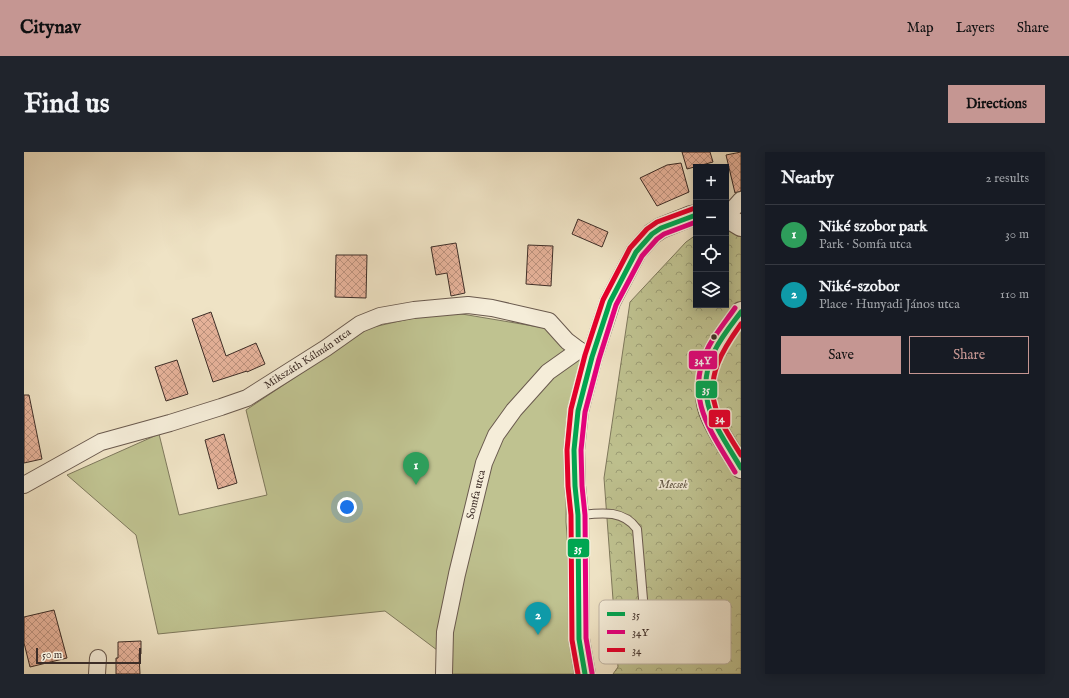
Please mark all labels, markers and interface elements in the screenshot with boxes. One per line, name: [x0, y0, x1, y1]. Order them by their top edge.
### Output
text: Citynav: [20, 16, 81, 40]
text: Map: [907, 19, 934, 37]
text: Layers: [956, 19, 995, 37]
text: Share: [1017, 19, 1049, 37]
button: Directions: [948, 85, 1045, 123]
text: Find us: [24, 87, 110, 122]
map controls: [693, 164, 729, 308]
button: +: [693, 164, 729, 200]
text: Nearby: [781, 168, 834, 189]
text: 2 results: [985, 170, 1029, 187]
button: −: [693, 200, 729, 236]
text: Niké szobor park: [819, 217, 927, 236]
text: 1: [792, 226, 796, 243]
text: 30 m: [1005, 226, 1029, 243]
button: locate: [693, 236, 729, 272]
text: Park · Somfa utca: [819, 236, 912, 253]
button: layers: [693, 272, 729, 308]
text: Niké-szobor: [819, 277, 900, 296]
text: 2: [791, 286, 797, 303]
text: 110 m: [1000, 286, 1029, 303]
text: Place · Hunyadi János utca: [819, 296, 960, 313]
street label: Mikszáth Kálmán utca: [262, 325, 354, 392]
unlabelled marker: [709, 332, 719, 342]
button: Save: [781, 336, 901, 374]
button: Share: [909, 336, 1029, 374]
line badge: 34Y: [688, 350, 718, 370]
text: 34Y: [695, 354, 713, 368]
line badge: 35: [695, 380, 718, 399]
text: 35: [702, 383, 710, 397]
line badge: 34: [708, 409, 731, 428]
text: 34: [715, 412, 725, 426]
pin: 1: [403, 452, 429, 485]
street label: Somfa utca: [464, 468, 489, 521]
park label: Mecsek: [658, 478, 688, 492]
your location: [337, 497, 357, 517]
line badge: 35: [567, 538, 590, 558]
text: 35: [574, 542, 582, 556]
legend: [599, 600, 731, 664]
pin: 2: [525, 602, 551, 635]
text: 35: [632, 608, 640, 622]
text: 34Y: [632, 626, 650, 640]
text: 34: [632, 644, 642, 658]
scale bar: [36, 646, 141, 665]
text: 50 m: [42, 648, 62, 662]

